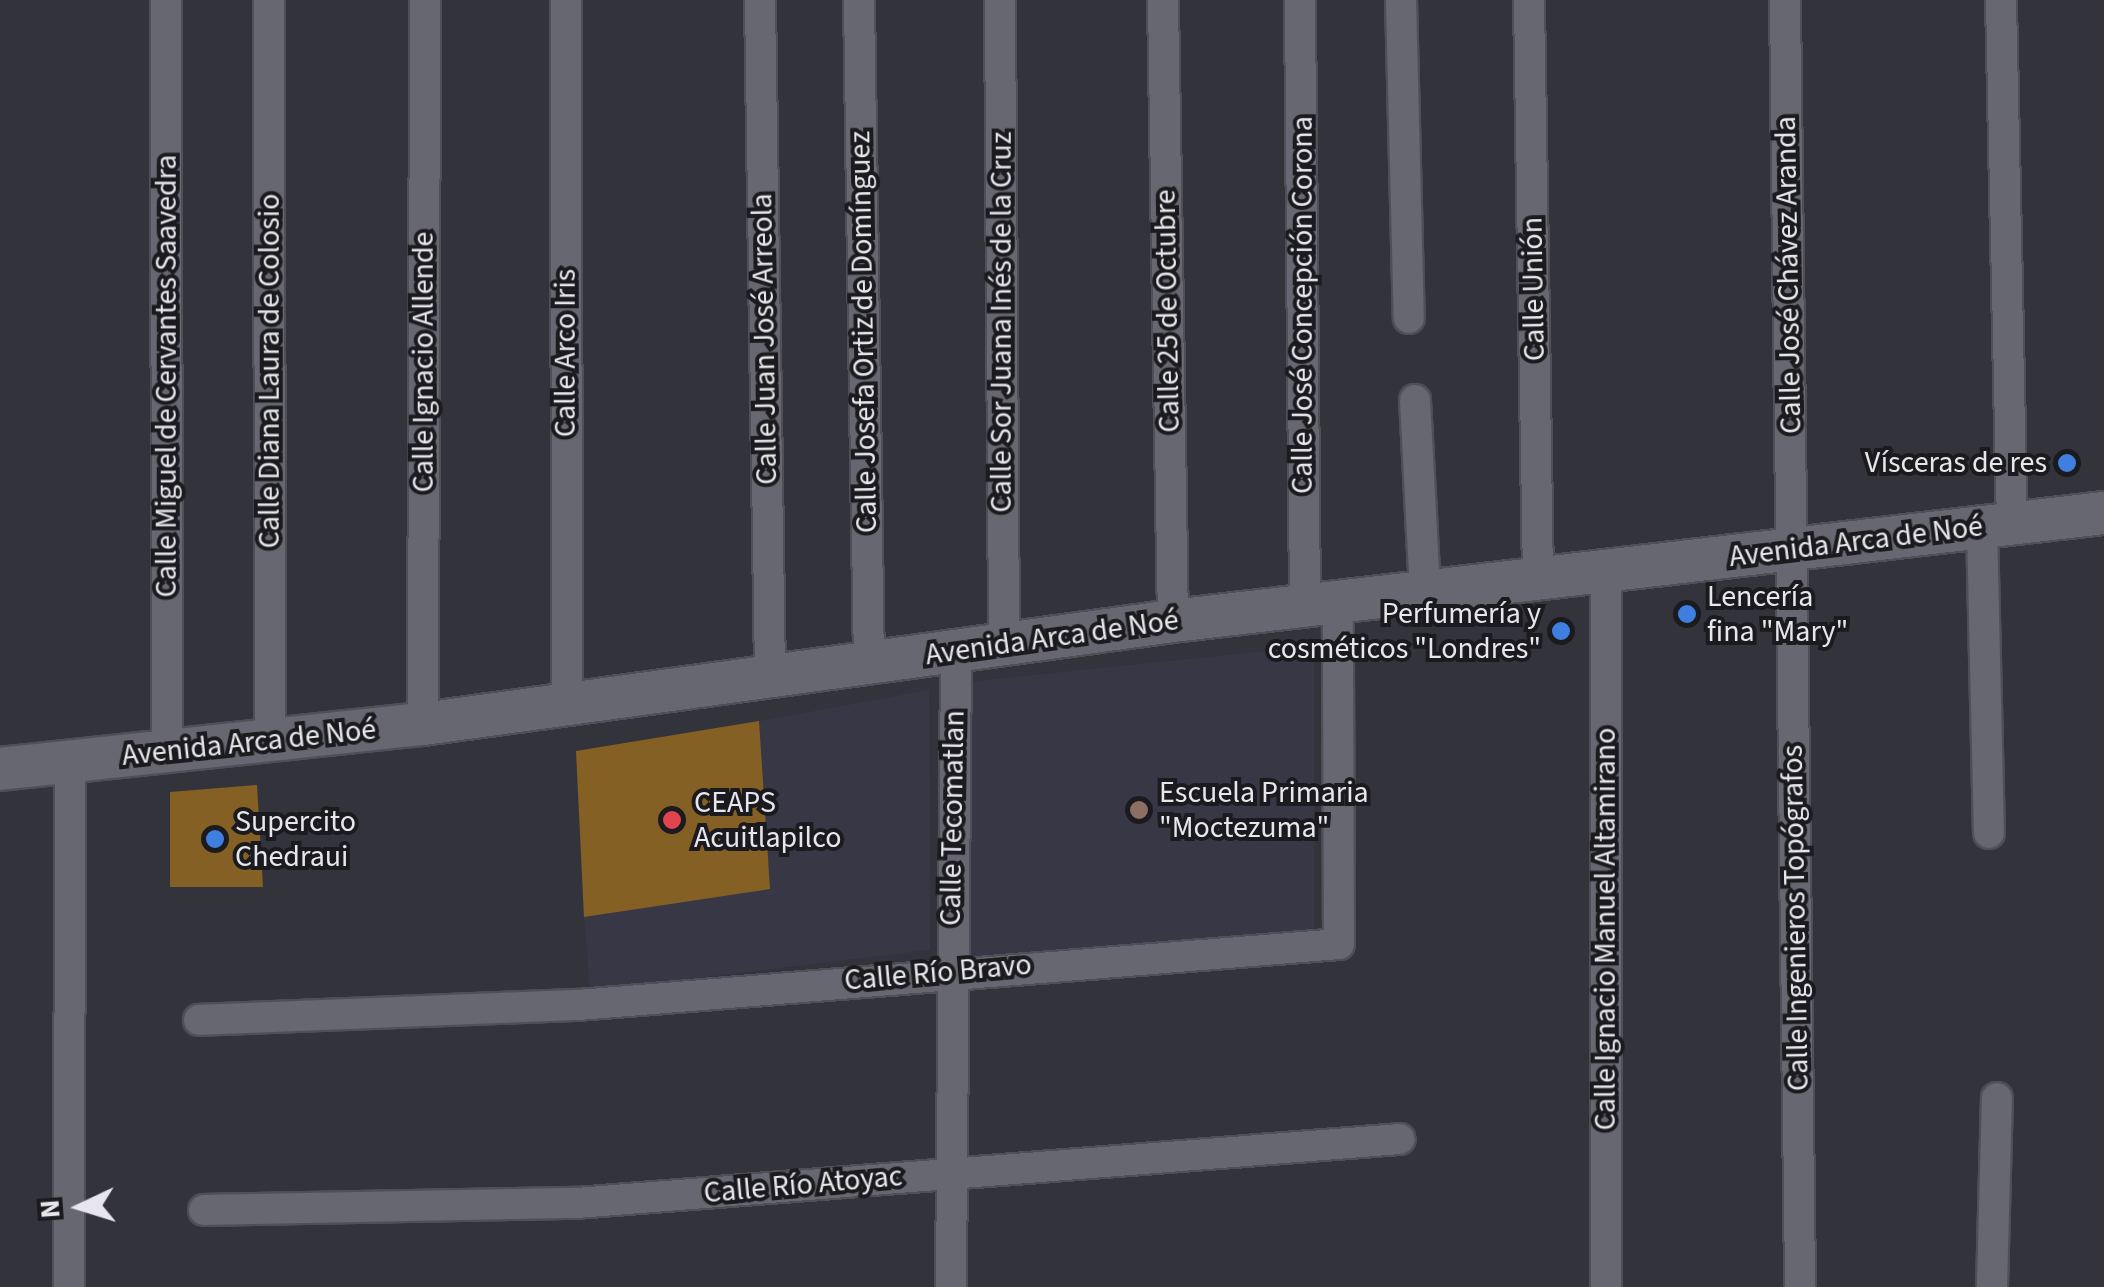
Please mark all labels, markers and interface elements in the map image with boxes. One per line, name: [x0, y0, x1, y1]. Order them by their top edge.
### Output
street label: Calle José Concepción Corona: [1285, 116, 1321, 494]
street label: Calle José Chávez Aranda: [1768, 116, 1810, 434]
street label: Calle Josefa Ortiz de Domínguez: [842, 131, 886, 533]
street label: Calle Sor Juana Inés de la Cruz: [984, 131, 1020, 513]
street label: Calle Miguel de Cervantes Saavedra: [149, 155, 185, 597]
street label: Calle 25 de Octubre: [1148, 189, 1188, 433]
street label: Calle Juan José Arreola: [744, 193, 786, 485]
street label: Calle Diana Laura de Colosio: [252, 194, 288, 548]
street label: Calle Unión: [1515, 217, 1553, 361]
street label: Calle Ignacio Allende: [406, 232, 442, 492]
street label: Calle Arco Iris: [548, 269, 584, 437]
place label: Vísceras de res: [1865, 445, 2047, 481]
marker: Vísceras de res: [2056, 452, 2078, 474]
street label: Avenida Arca de Noé: [1727, 509, 1985, 575]
place label: Lencería fina "Mary": [1707, 579, 1848, 650]
place label: Perfumería y cosméticos "Londres": [1268, 596, 1541, 666]
street label: Avenida Arca de Noé: [923, 602, 1181, 674]
marker: Lencería fina "Mary": [1676, 603, 1698, 625]
marker: Perfumería y cosméticos "Londres": [1550, 620, 1572, 642]
street label: Calle Tecomatlan: [933, 710, 973, 926]
street label: Avenida Arca de Noé: [120, 712, 378, 774]
street label: Calle Ignacio Manuel Altamirano: [1588, 728, 1624, 1130]
street label: Calle Ingenieros Topógrafos: [1775, 745, 1817, 1091]
place label: Escuela Primaria "Moctezuma": [1159, 775, 1369, 846]
place label: CEAPS Acuitlapilco: [694, 785, 842, 856]
marker: Escuela Primaria "Moctezuma": [1128, 799, 1150, 821]
place label: Supercito Chedraui: [235, 804, 356, 874]
marker: CEAPS Acuitlapilco: [659, 807, 685, 833]
marker: Supercito Chedraui: [204, 828, 226, 850]
street label: Calle Río Bravo: [843, 947, 1033, 999]
north arrow: [30, 1157, 130, 1257]
street label: Calle Río Atoyac: [702, 1158, 904, 1212]
text: N: [29, 1198, 71, 1220]

